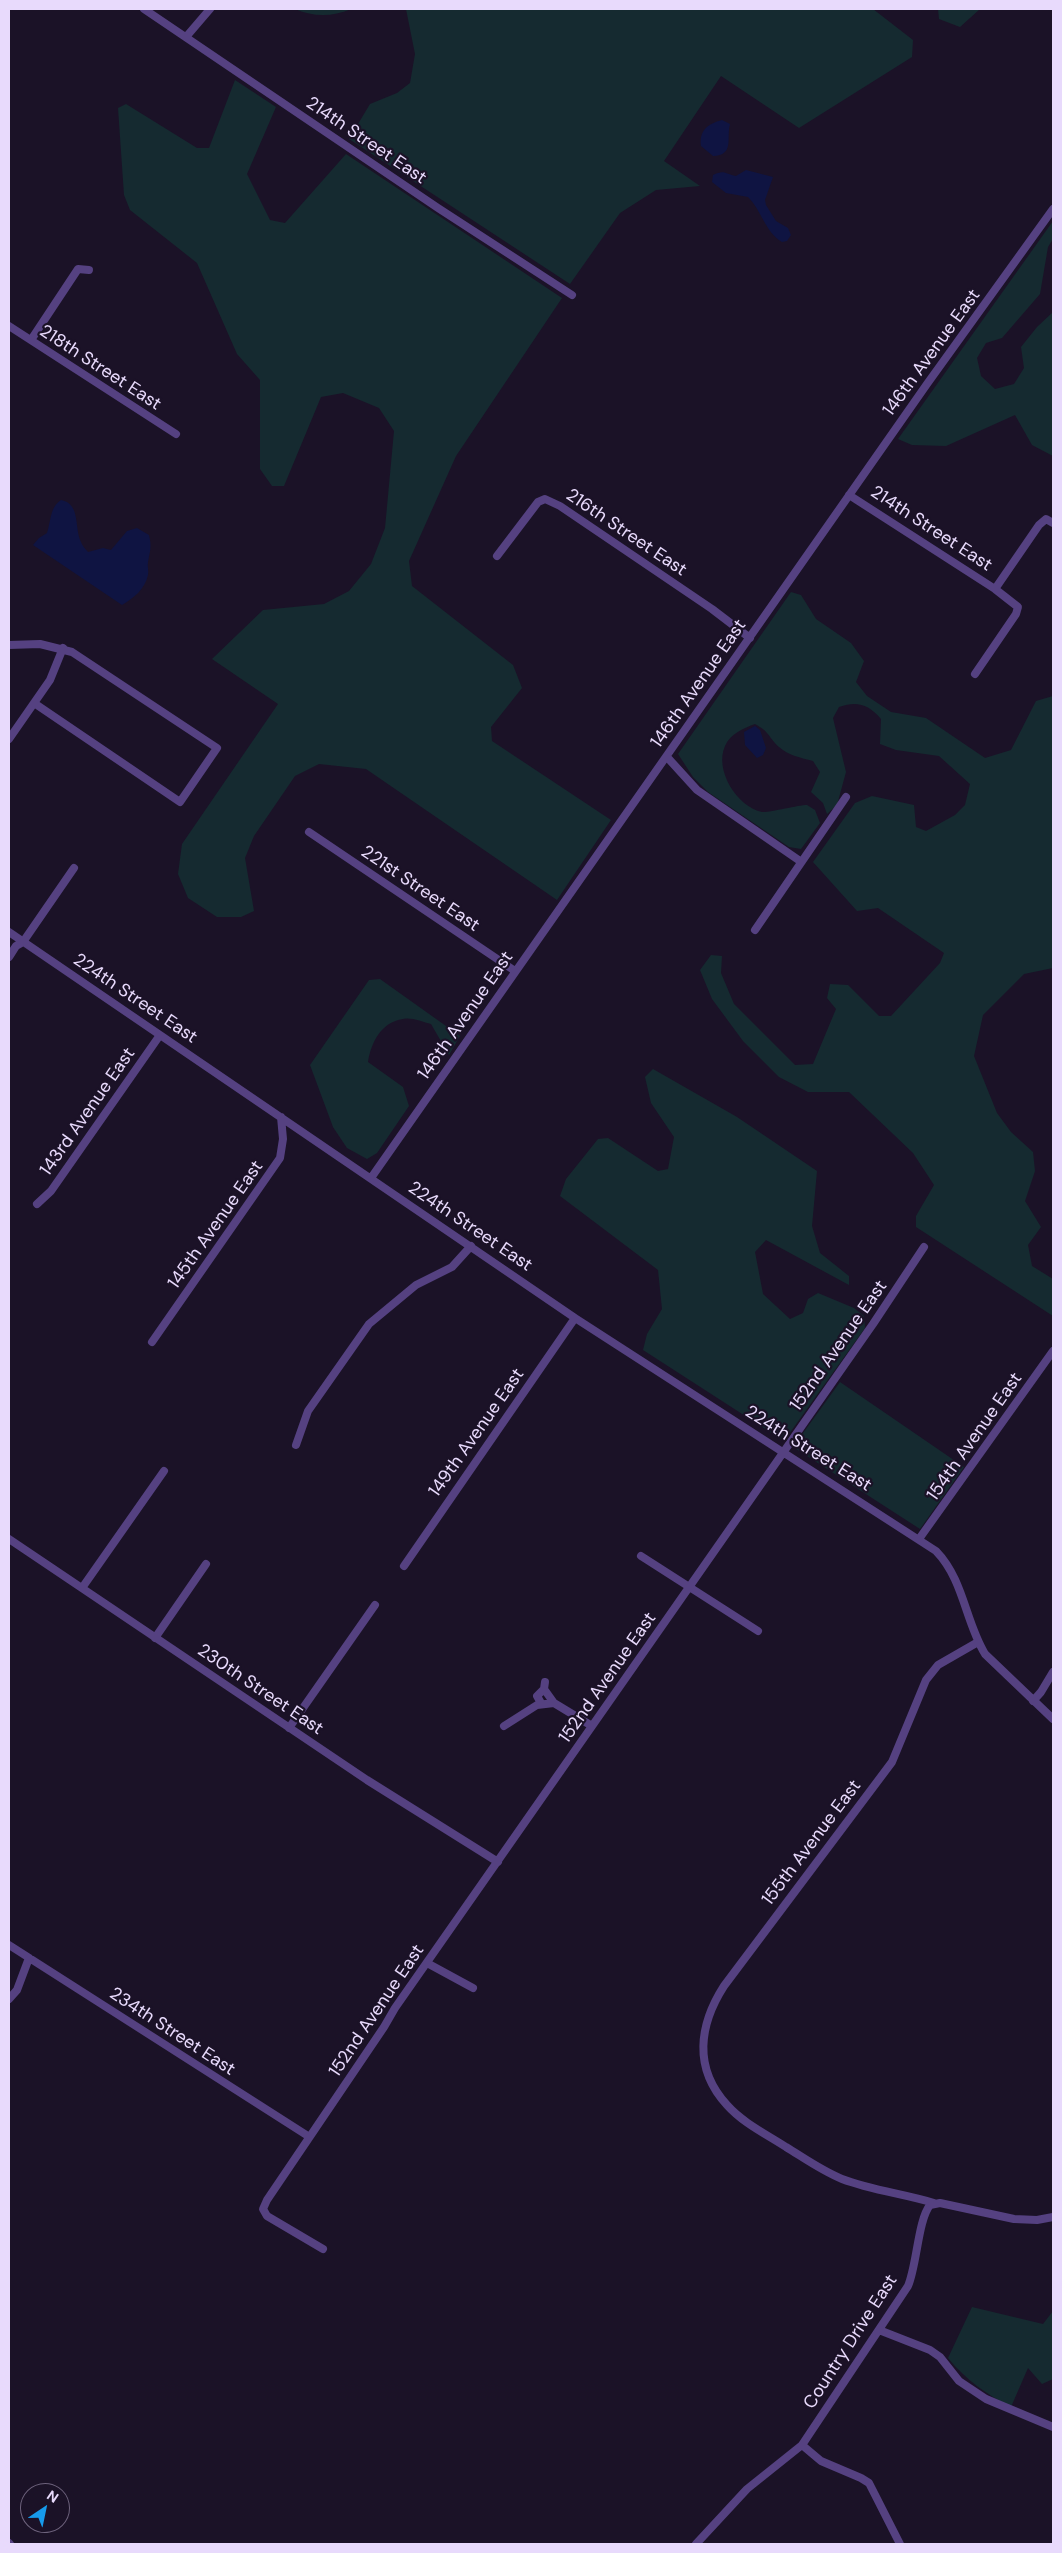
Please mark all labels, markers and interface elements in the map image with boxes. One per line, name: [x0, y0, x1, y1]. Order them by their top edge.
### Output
street label: 214th Street East: [302, 93, 430, 189]
street label: 146th Avenue East: [879, 285, 985, 421]
street label: 218th Street East: [35, 321, 165, 415]
street label: 214th Street East: [866, 482, 996, 576]
street label: 216th Street East: [562, 485, 690, 581]
street label: 146th Avenue East: [647, 616, 751, 752]
street label: 221st Street East: [357, 841, 483, 937]
street label: 146th Avenue East: [414, 948, 518, 1084]
street label: 224th Street East: [69, 950, 201, 1048]
street label: 143rd Avenue East: [36, 1044, 140, 1180]
street label: 145th Avenue East: [164, 1157, 268, 1293]
street label: 224th Street East: [404, 1178, 536, 1276]
street label: 152nd Avenue East: [786, 1276, 892, 1416]
street label: 149th Avenue East: [425, 1365, 529, 1501]
street label: 154th Avenue East: [923, 1369, 1027, 1505]
street label: 224th Street East: [741, 1401, 875, 1497]
street label: 152nd Avenue East: [555, 1608, 661, 1748]
street label: 230th Street East: [193, 1640, 327, 1740]
street label: 155th Avenue East: [758, 1776, 866, 1910]
street label: 152nd Avenue East: [325, 1941, 429, 2081]
street label: 234th Street East: [105, 1983, 239, 2081]
street label: Country Drive East: [800, 2271, 902, 2413]
north arrow: [20, 2483, 70, 2533]
text: N: [44, 2486, 62, 2507]

